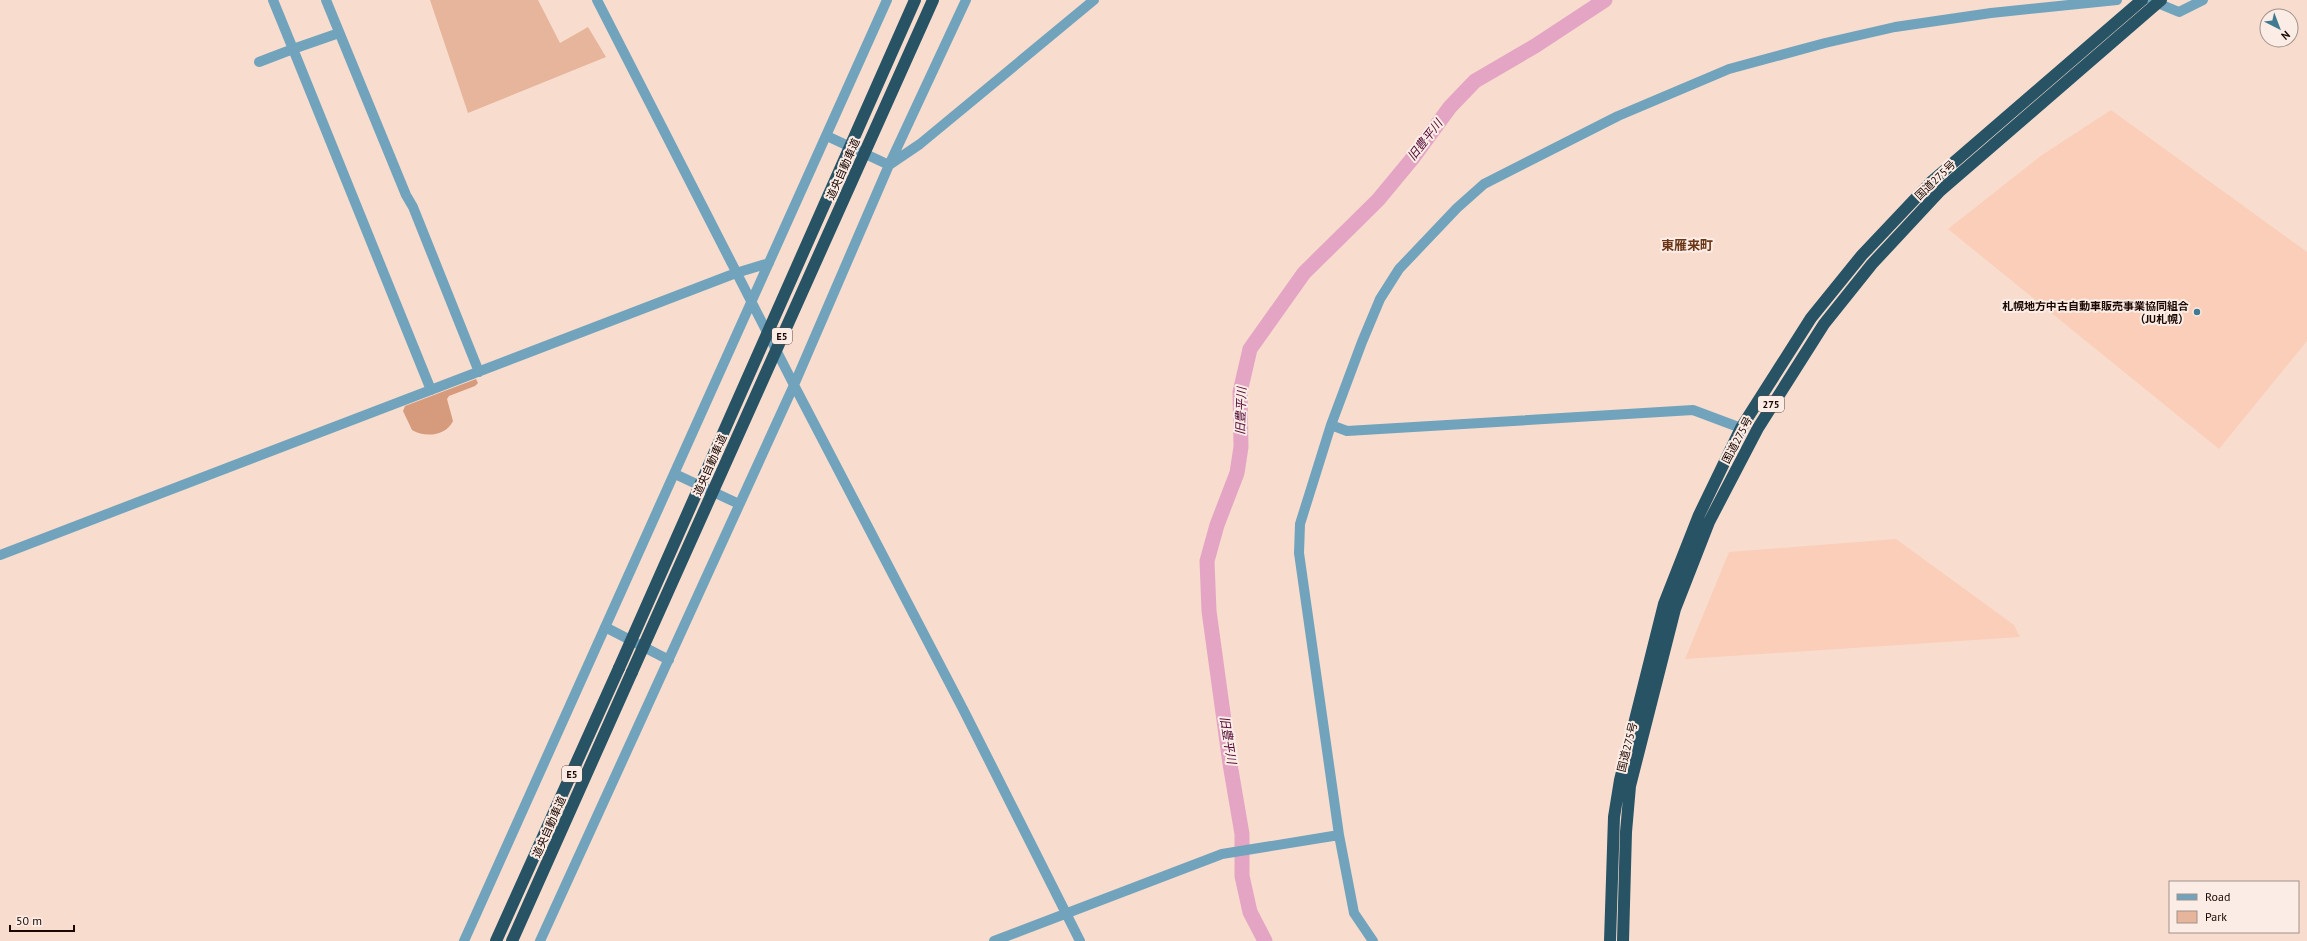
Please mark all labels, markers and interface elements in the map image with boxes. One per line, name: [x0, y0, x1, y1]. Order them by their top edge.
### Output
north arrow: [2259, 8, 2299, 48]
text: N: [2278, 28, 2293, 43]
water label: 旧豊平川: [1404, 115, 1447, 163]
street label: 道央自動車道: [823, 136, 863, 202]
street label: 国道275号: [1912, 157, 1958, 203]
district label: 東雁来町: [1661, 237, 1713, 254]
place label: 札幌地方中古自動車販売事業協同組合 （JU札幌）: [2002, 299, 2189, 326]
marker: 札幌地方中古自動車販売事業協同組合 （JU札幌）: [2192, 307, 2202, 317]
road number: E5: [772, 328, 792, 344]
water label: 旧豊平川: [1232, 385, 1249, 435]
road number: 275: [1758, 396, 1784, 412]
street label: 国道275号: [1719, 414, 1755, 466]
street label: 道央自動車道: [690, 432, 730, 498]
water label: 旧豊平川: [1217, 715, 1240, 767]
street label: 国道275号: [1614, 721, 1640, 773]
road number: E5: [562, 766, 582, 782]
street label: 道央自動車道: [529, 794, 569, 860]
legend: [2169, 881, 2299, 933]
text: Road: [2205, 889, 2230, 904]
scale bar: [10, 907, 74, 933]
text: Park: [2205, 909, 2227, 924]
text: 50 m: [16, 913, 42, 928]

